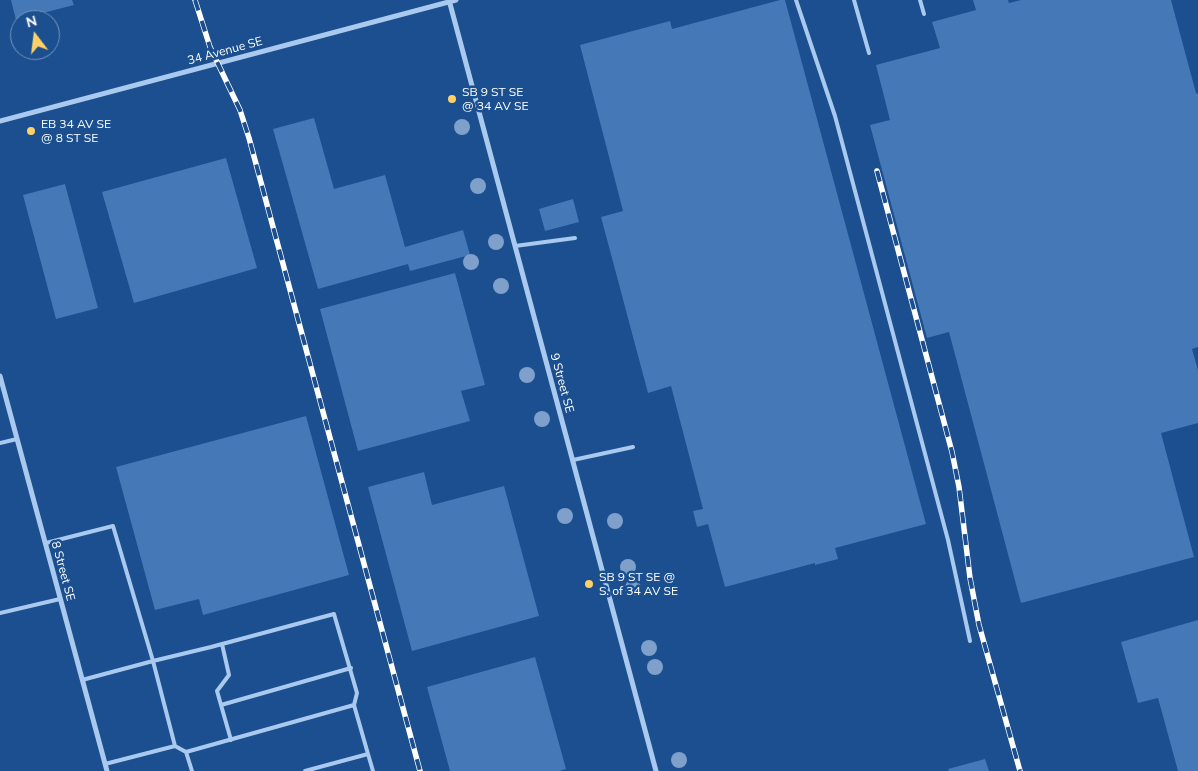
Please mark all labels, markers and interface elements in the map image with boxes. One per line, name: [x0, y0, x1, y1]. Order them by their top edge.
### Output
north arrow: [10, 10, 60, 60]
text: N: [24, 11, 39, 32]
street label: 34 Avenue SE: [186, 34, 264, 68]
place label: SB 9 ST SE @ 34 AV SE: [462, 85, 528, 113]
marker: SB 9 ST SE @ 34 AV SE: [446, 93, 458, 105]
place label: EB 34 AV SE @ 8 ST SE: [41, 117, 111, 145]
marker: EB 34 AV SE @ 8 ST SE: [25, 125, 37, 137]
street label: 9 Street SE: [547, 352, 577, 414]
street label: 8 Street SE: [48, 540, 78, 602]
place label: SB 9 ST SE @ S. of 34 AV SE: [599, 570, 678, 598]
marker: SB 9 ST SE @ S. of 34 AV SE: [583, 578, 595, 590]

